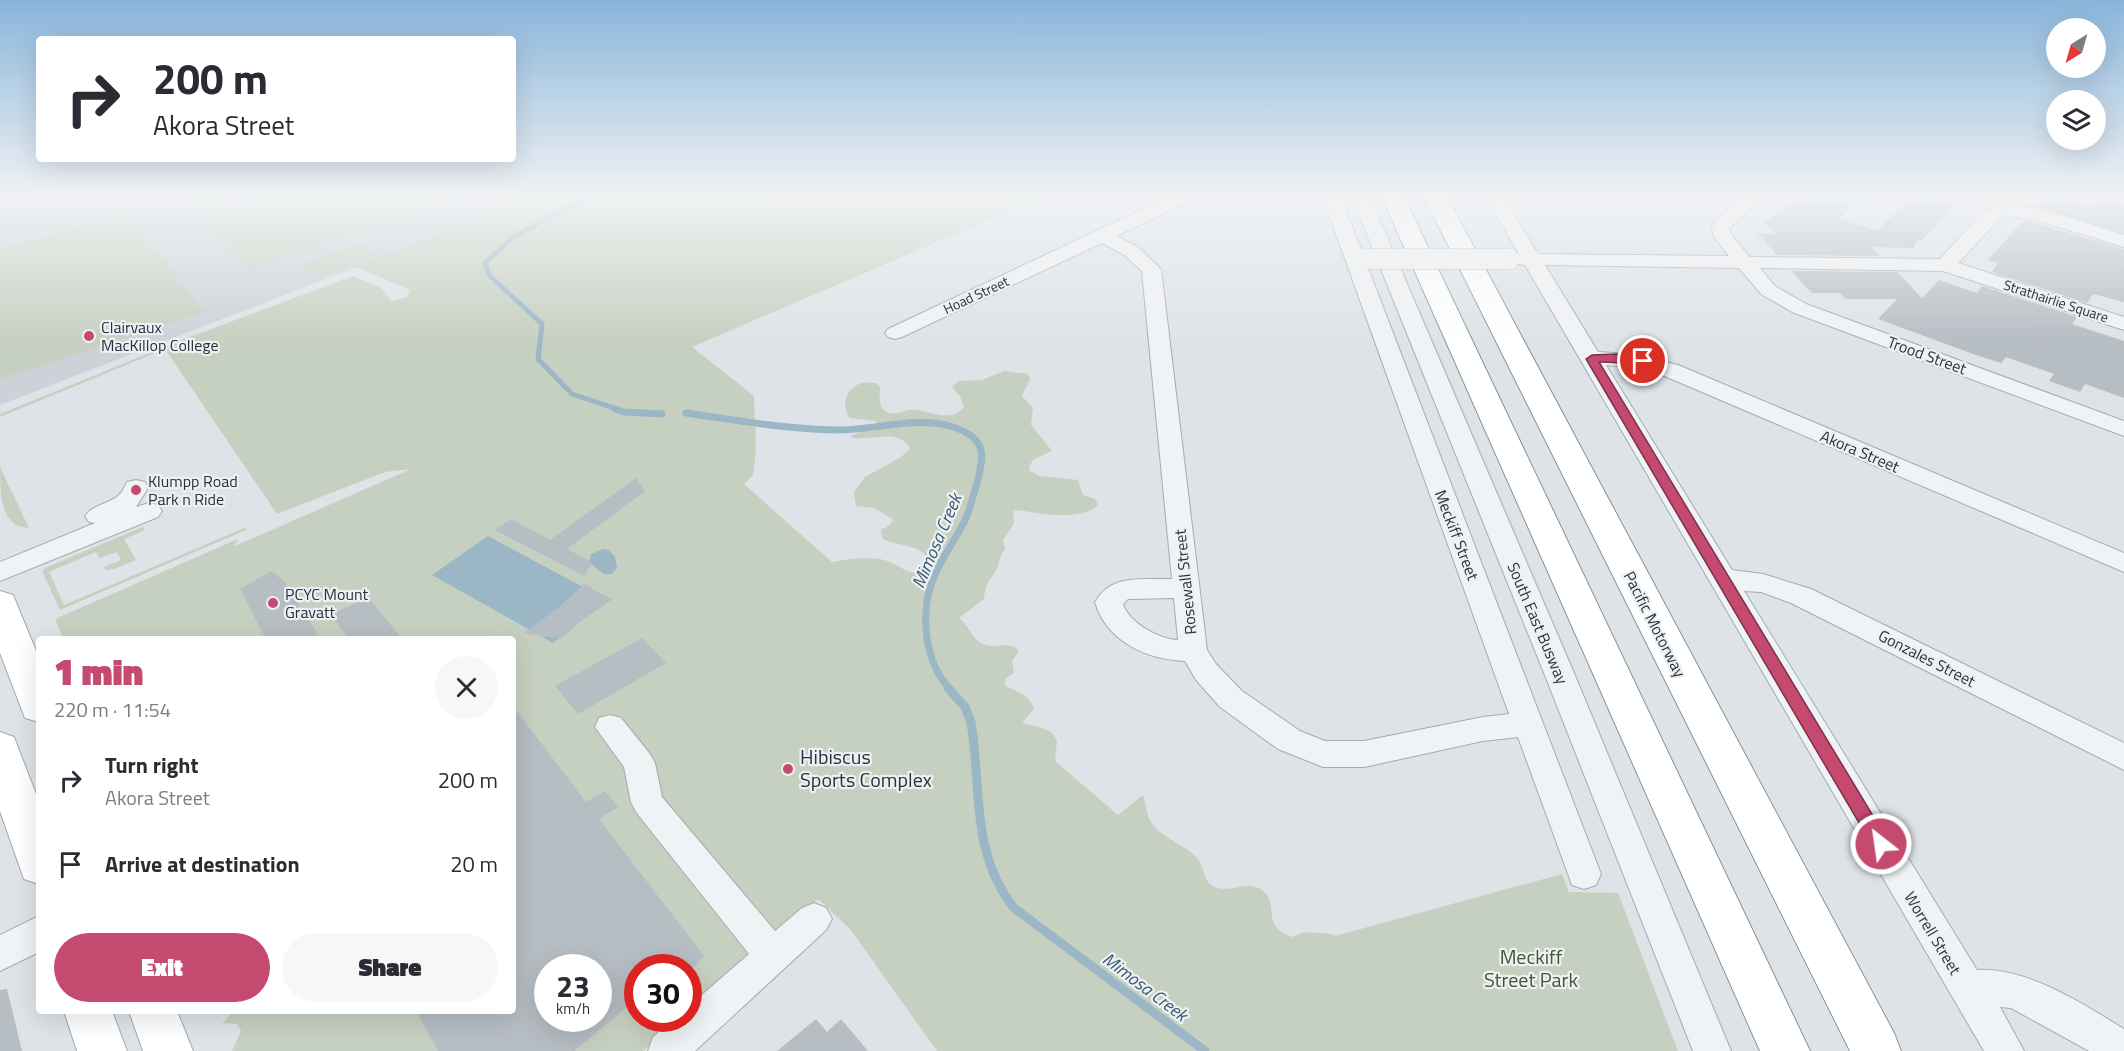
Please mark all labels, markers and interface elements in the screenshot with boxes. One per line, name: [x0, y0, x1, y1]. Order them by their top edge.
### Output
north arrow: [2046, 18, 2106, 78]
map controls: [2046, 18, 2106, 150]
text: 200 m: [153, 46, 268, 110]
icon: right: [54, 60, 132, 138]
button: layers: [2046, 90, 2106, 150]
text: Akora Street: [153, 104, 294, 145]
street label: Hoad Street: [939, 270, 1012, 319]
street label: Strathairlie Square: [2001, 274, 2111, 327]
place label: Clairvaux MacKillop College: [101, 315, 219, 357]
marker: Clairvaux MacKillop College: [82, 329, 96, 343]
street label: Trood Street: [1884, 330, 1970, 381]
pin: [1617, 335, 1668, 386]
icon: arrive: [1626, 344, 1659, 377]
street label: Akora Street: [1817, 424, 1904, 479]
place label: Klumpp Road Park n Ride: [148, 469, 238, 511]
marker: Klumpp Road Park n Ride: [129, 483, 143, 497]
street label: Meckiff Street: [1429, 486, 1485, 584]
water label: Mimosa Creek: [904, 487, 969, 592]
street label: Rosewall Street: [1167, 528, 1202, 636]
street label: South East Busway: [1501, 558, 1575, 688]
street label: Pacific Motorway: [1618, 567, 1692, 682]
place label: PCYC Mount Gravatt: [285, 582, 368, 624]
marker: PCYC Mount Gravatt: [266, 596, 280, 610]
street label: Gonzales Street: [1874, 623, 1980, 693]
text: 1 min: [54, 644, 143, 699]
button: close: [435, 656, 498, 719]
text: 220 m · 11:54: [54, 694, 171, 725]
place label: Hibiscus Sports Complex: [800, 741, 932, 795]
text: Turn right: [105, 748, 199, 782]
marker: Hibiscus Sports Complex: [781, 762, 795, 776]
text: 200 m: [438, 763, 498, 797]
icon: right: [54, 764, 87, 797]
text: Akora Street: [105, 782, 210, 813]
position arrow: [1849, 812, 1913, 876]
text: Arrive at destination: [105, 847, 300, 881]
text: 20 m: [450, 847, 498, 881]
icon: arrive: [54, 848, 87, 881]
street label: Worrell Street: [1899, 887, 1968, 980]
button: Exit: [54, 933, 270, 1002]
button: Share: [282, 933, 498, 1002]
park label: Meckiff Street Park: [1484, 941, 1579, 995]
water label: Mimosa Creek: [1097, 946, 1195, 1029]
speed limit sign: 30: [624, 954, 702, 1032]
text: 23: [556, 963, 590, 1009]
text: km/h: [556, 997, 590, 1020]

